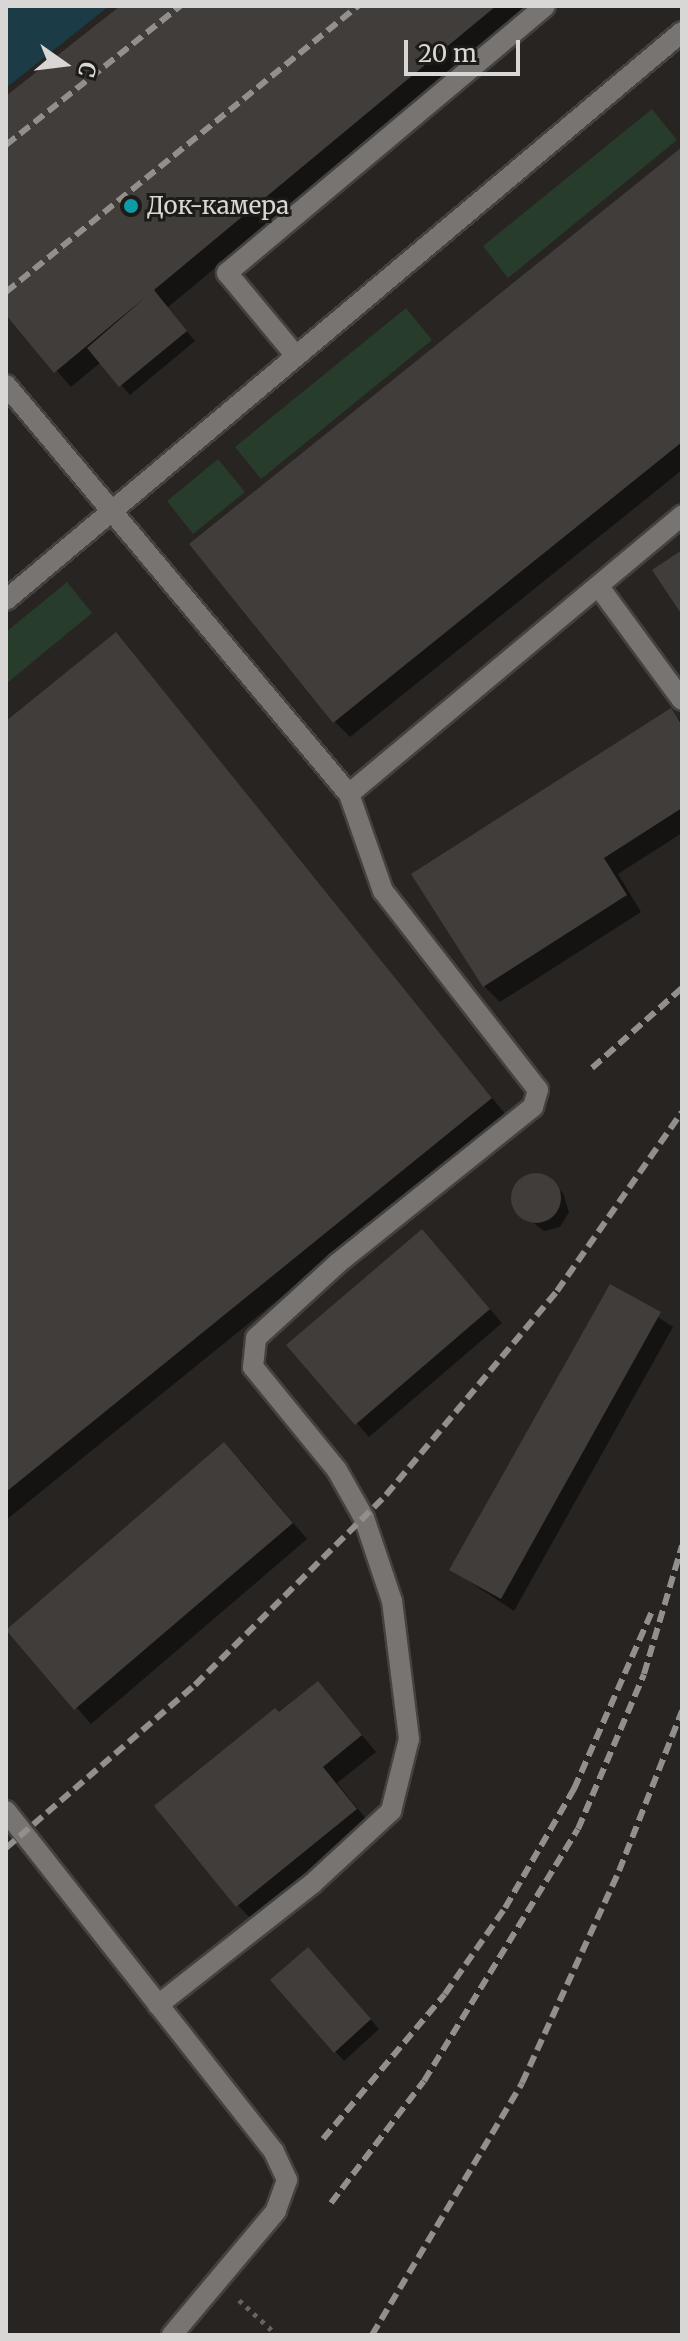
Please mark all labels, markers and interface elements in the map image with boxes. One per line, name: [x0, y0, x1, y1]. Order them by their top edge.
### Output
north arrow: [24, 24, 104, 104]
scale bar: [408, 24, 524, 74]
text: 20 m: [418, 38, 477, 69]
text: С: [72, 59, 103, 80]
place label: Док-камера: [147, 192, 289, 220]
marker: Док-камера: [122, 197, 140, 215]

